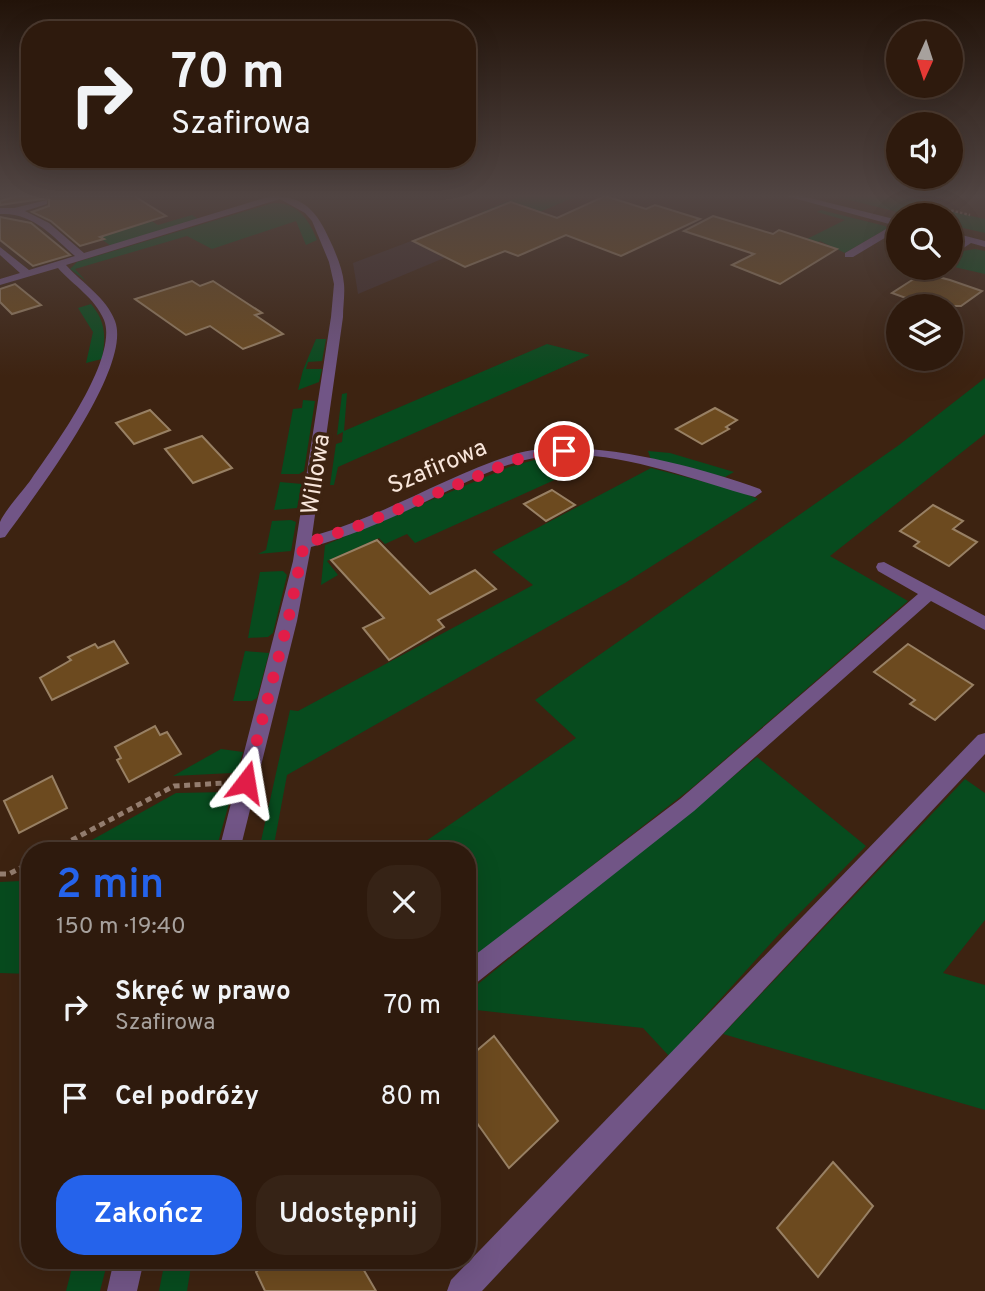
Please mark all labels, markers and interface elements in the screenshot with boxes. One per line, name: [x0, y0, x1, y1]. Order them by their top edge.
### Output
north arrow: [886, 21, 962, 98]
map controls: [886, 21, 963, 371]
text: 70 m: [171, 44, 285, 106]
icon: right: [56, 49, 147, 140]
text: Szafirowa: [171, 105, 311, 145]
button: sound: [886, 112, 963, 189]
button: search: [886, 203, 963, 280]
button: layers: [886, 294, 963, 371]
pin: [534, 421, 594, 481]
street label: Willowa: [296, 432, 338, 517]
icon: arrive: [545, 432, 583, 470]
street label: Szafirowa: [384, 434, 492, 502]
position arrow: [209, 745, 283, 819]
text: 2 min: [56, 860, 164, 913]
button: close: [367, 865, 441, 939]
text: 150 m · 19:40: [56, 913, 186, 942]
text: Skręć w prawo: [115, 976, 291, 1009]
icon: right: [56, 988, 94, 1026]
text: 70 m: [383, 990, 441, 1023]
text: Szafirowa: [115, 1009, 215, 1038]
icon: arrive: [56, 1079, 94, 1117]
text: Cel podróży: [115, 1081, 259, 1114]
text: 80 m: [381, 1081, 441, 1114]
button: Zakończ: [56, 1175, 242, 1255]
button: Udostępnij: [256, 1175, 441, 1255]

